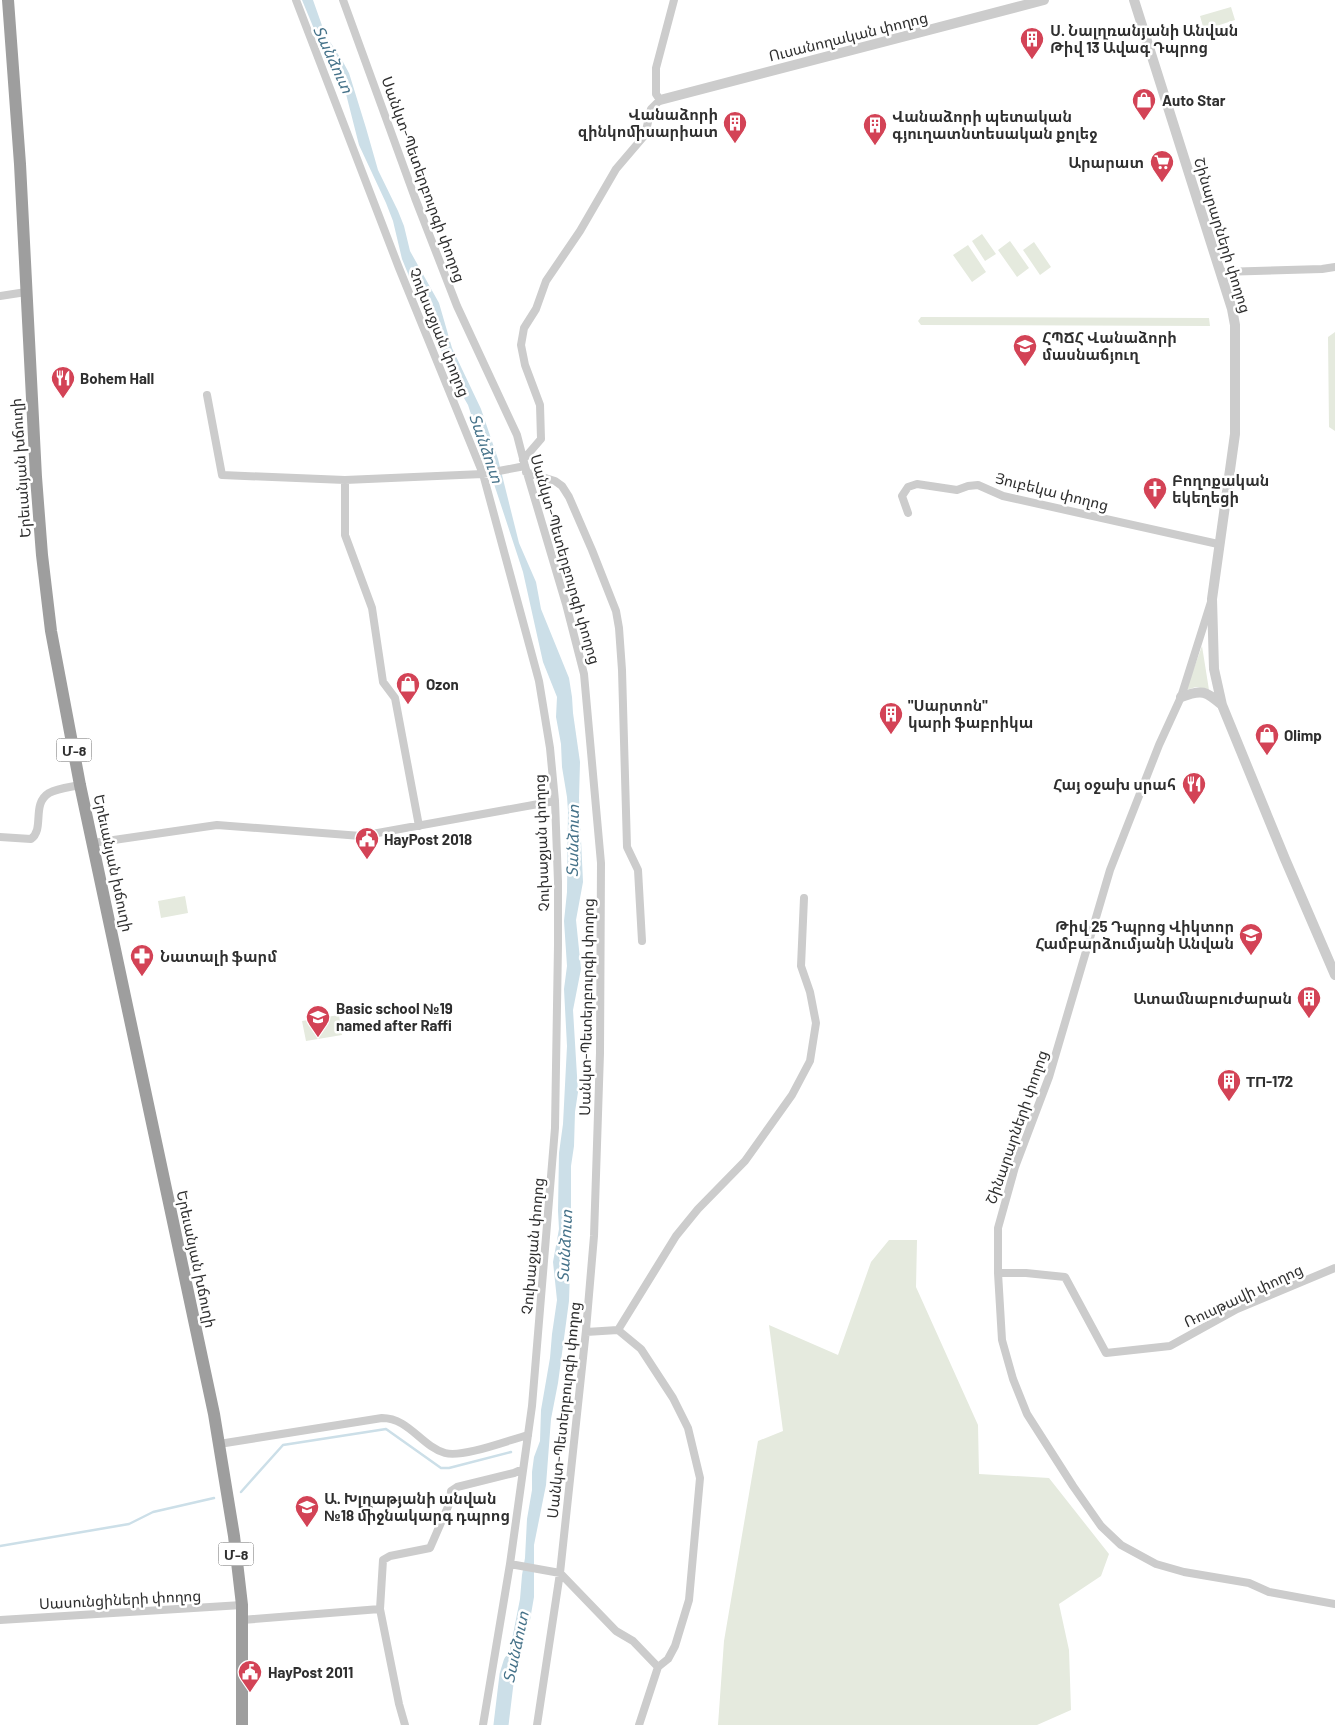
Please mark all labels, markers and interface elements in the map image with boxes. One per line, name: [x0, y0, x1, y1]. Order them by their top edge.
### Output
street label: Ուսանողական փողոց: [767, 8, 930, 65]
place label: Ս. Նալղռանյանի Անվան Թիվ 13 Ավագ Դպրոց: [1050, 21, 1238, 57]
water label: Տանձուտ: [310, 22, 358, 97]
building icon: Ս. Նալղռանյանի Անվան Թիվ 13 Ավագ Դպրոց: [1019, 26, 1045, 60]
street label: Սանկտ-Պետերբուրգի փողոց: [377, 74, 470, 285]
shop icon: Auto Star: [1131, 87, 1157, 121]
place label: Auto Star: [1162, 91, 1226, 109]
place label: Վանաձորի զինկոմիսարիատ: [578, 105, 718, 141]
place label: Վանաձորի պետական գյուղատնտեսական քոլեջ: [892, 107, 1097, 143]
building icon: Վանաձորի զինկոմիսարիատ: [722, 110, 748, 144]
building icon: Վանաձորի պետական գյուղատնտեսական քոլեջ: [862, 112, 888, 146]
supermarket icon: Արարատ: [1149, 149, 1175, 183]
place label: Արարատ: [1068, 153, 1144, 172]
street label: Շինարարների փողոց: [1190, 155, 1255, 315]
street label: Չուխաջյան փողոց: [405, 265, 474, 400]
place label: ՀՊՃՀ Վանաձորի մասնաճյուղ: [1042, 328, 1177, 364]
school or university icon: ՀՊՃՀ Վանաձորի մասնաճյուղ: [1012, 333, 1038, 367]
restaurant icon: Bohem Hall: [50, 365, 76, 399]
place label: Bohem Hall: [80, 369, 154, 387]
street label: Երեւանյան խճուղի: [6, 397, 35, 538]
water label: Տանձուտ: [466, 411, 508, 486]
street label: Սանկտ-Պետերբուրգի փողոց: [526, 452, 605, 666]
street label: Յուբեկա փողոց: [993, 468, 1111, 515]
place label: Բողոքական եկեղեցի: [1172, 471, 1269, 507]
church icon: Բողոքական եկեղեցի: [1142, 476, 1168, 510]
shop icon: Ozon: [395, 671, 421, 705]
place label: Ozon: [426, 675, 459, 693]
place label: "Սարտոն" կարի ֆաբրիկա: [908, 696, 1033, 732]
building icon: "Սարտոն" կարի ֆաբրիկա: [878, 701, 904, 735]
shop icon: Olimp: [1254, 722, 1280, 756]
place label: Olimp: [1284, 726, 1322, 744]
road number: Մ-8: [56, 738, 92, 762]
restaurant icon: Հայ օջախ սրահ: [1181, 771, 1207, 805]
street label: Չուխաջյան փողոց: [530, 774, 553, 912]
place label: Հայ օջախ սրահ: [1053, 775, 1176, 794]
street label: Երեւանյան խճուղի: [90, 793, 137, 934]
water label: Տանձուտ: [562, 804, 582, 877]
public building icon: HayPost 2018: [354, 826, 380, 860]
place label: HayPost 2018: [384, 830, 472, 848]
street label: Սանկտ-Պետերբուրգի փողոց: [575, 898, 598, 1116]
place label: Թիվ 25 Դպրոց Վիկտոր Համբարձումյանի Անվան: [1035, 917, 1234, 953]
school or university icon: Թիվ 25 Դպրոց Վիկտոր Համբարձումյանի Անվան: [1238, 922, 1264, 956]
pharmacy icon: Նատալի ֆարմ: [129, 943, 155, 977]
place label: Նատալի ֆարմ: [160, 947, 277, 966]
building icon: Ատամնաբուժարան: [1296, 985, 1322, 1019]
place label: Ատամնաբուժարան: [1133, 989, 1292, 1008]
place label: Basic school №19 named after Raffi: [336, 999, 453, 1034]
school or university icon: Basic school №19 named after Raffi: [305, 1004, 331, 1038]
street label: Շինարարների փողոց: [981, 1048, 1052, 1207]
building icon: ТП-172: [1216, 1068, 1242, 1102]
place label: ТП-172: [1246, 1072, 1293, 1090]
street label: Չուխաջյան փողոց: [517, 1177, 548, 1315]
street label: Երեւանյան խճուղի: [173, 1189, 220, 1330]
water label: Տանձուտ: [553, 1208, 575, 1283]
street label: Ռուսթավի փողոց: [1181, 1260, 1306, 1331]
street label: Սանկտ-Պետերբուրգի փողոց: [543, 1301, 584, 1519]
place label: Ա. Խլղաթյանի անվան №18 միջնակարգ դպրոց: [324, 1489, 510, 1525]
school or university icon: Ա. Խլղաթյանի անվան №18 միջնակարգ դպրոց: [294, 1494, 320, 1528]
road number: Մ-8: [218, 1542, 254, 1566]
street label: Սասունցիների փողոց: [38, 1586, 202, 1613]
water label: Տանձուտ: [498, 1609, 532, 1684]
public building icon: HayPost 2011: [237, 1659, 263, 1693]
place label: HayPost 2011: [268, 1663, 353, 1681]

